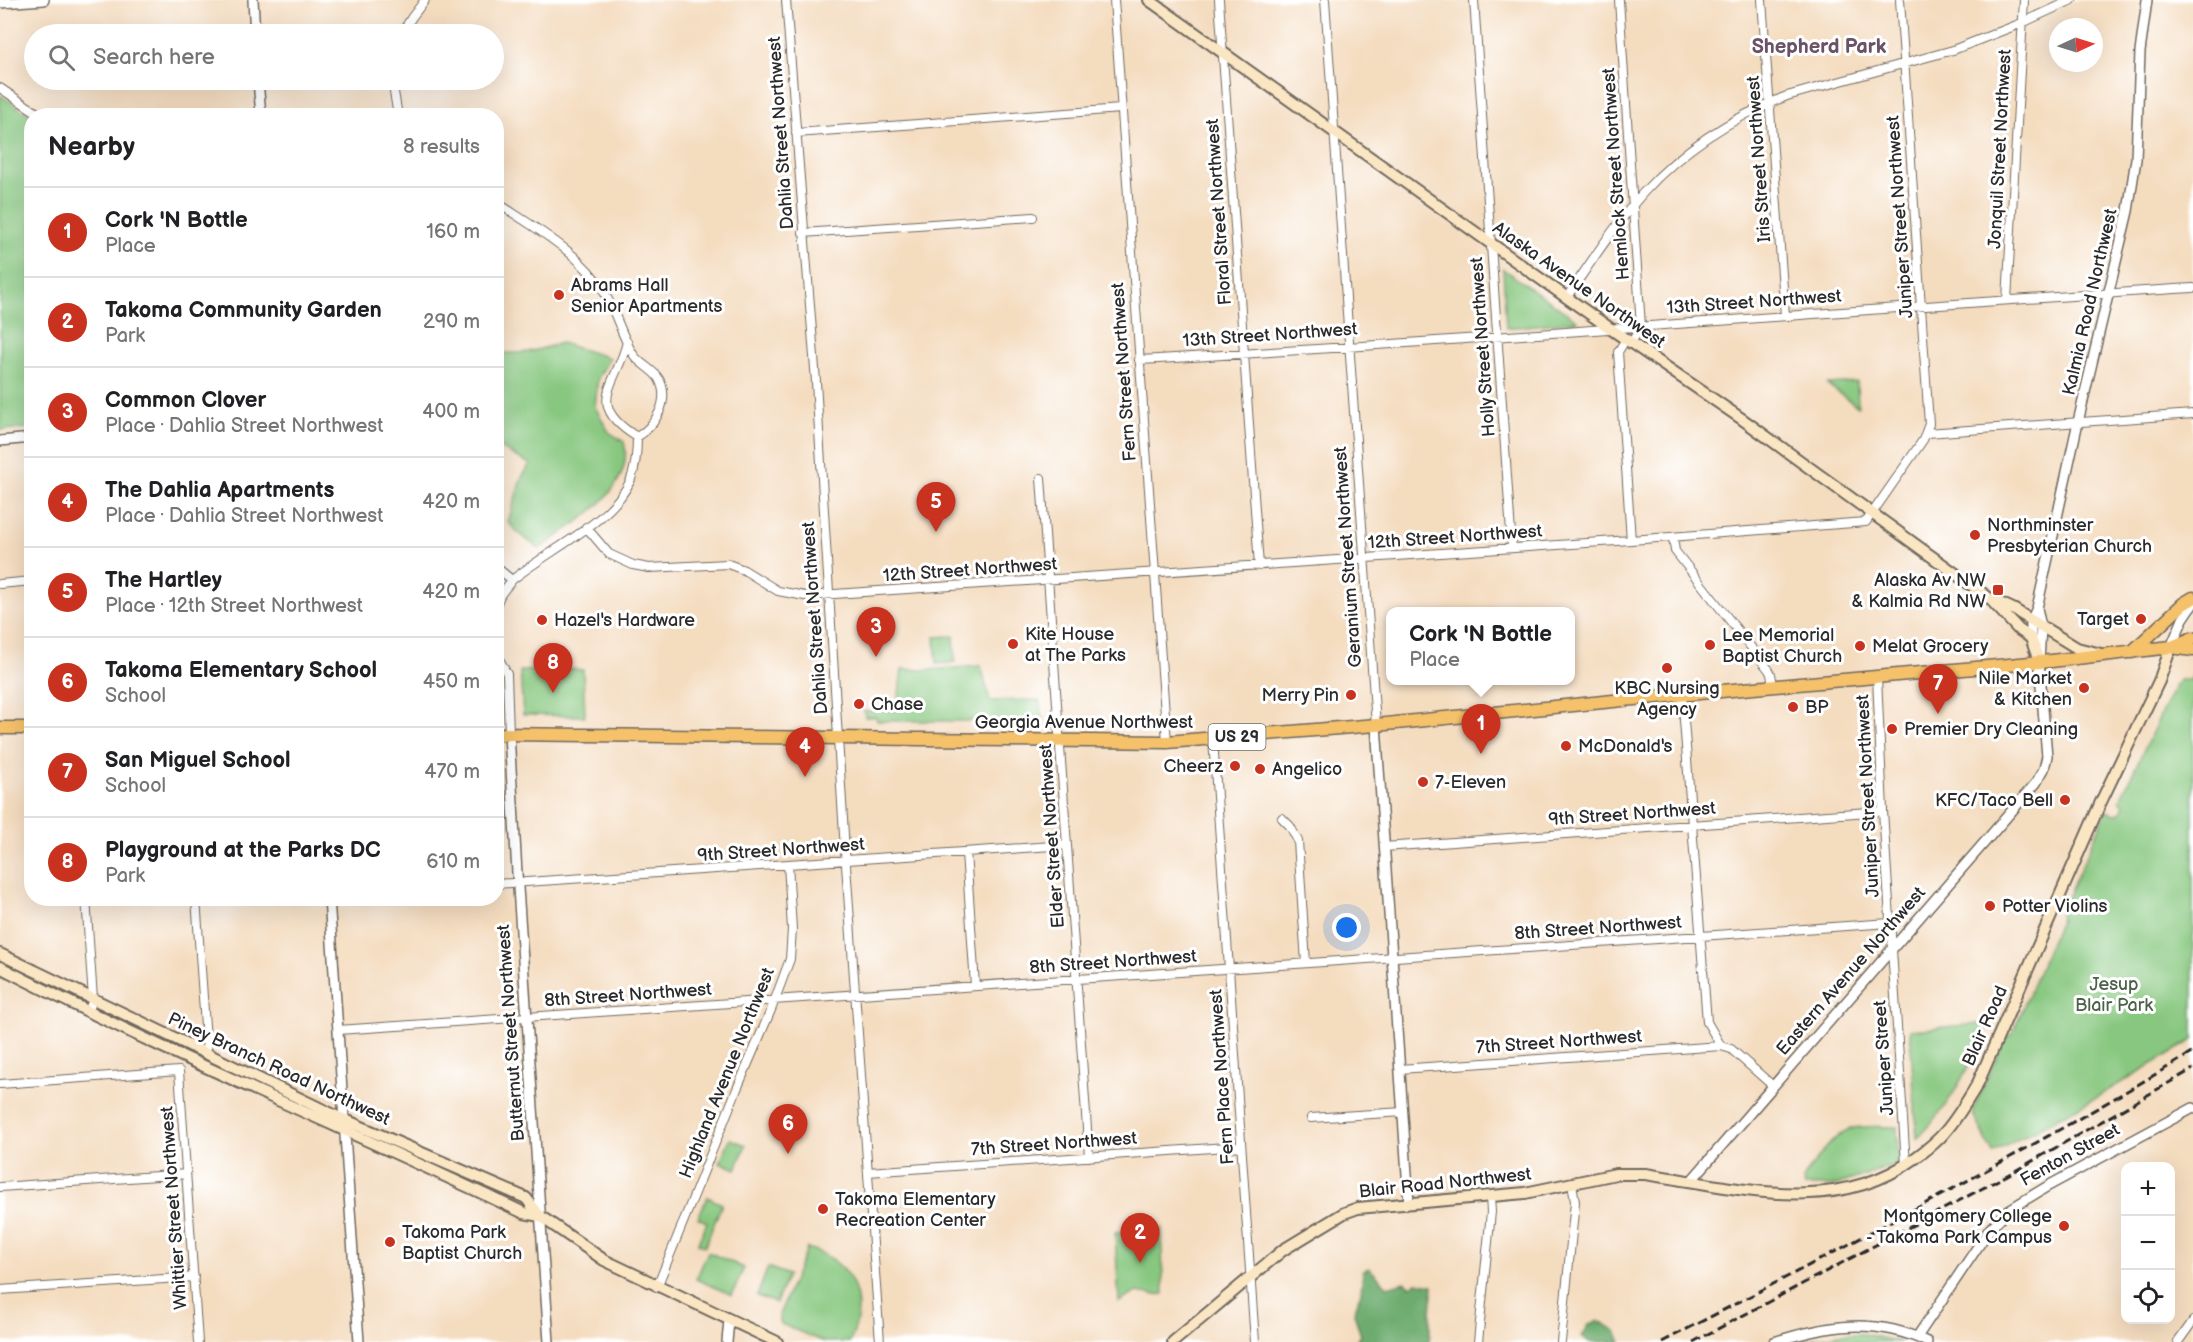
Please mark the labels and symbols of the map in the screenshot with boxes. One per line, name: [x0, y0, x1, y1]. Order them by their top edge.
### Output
north arrow: [2049, 18, 2103, 72]
district label: Shepherd Park: [1752, 35, 1887, 59]
street label: Dahlia Street Northwest: [764, 36, 798, 230]
street label: Jonquil Street Northwest: [1984, 48, 2016, 249]
street label: Hemlock Street Northwest: [1598, 67, 1634, 281]
street label: Iris Street Northwest: [1743, 75, 1775, 243]
street label: Juniper Street Northwest: [1882, 115, 1918, 319]
street label: Floral Street Northwest: [1202, 118, 1236, 306]
street label: Kalmia Road Northwest: [2058, 206, 2122, 397]
street label: Alaska Avenue Northwest: [1489, 217, 1670, 353]
street label: Holly Street Northwest: [1466, 256, 1500, 438]
place label: Abrams Hall Senior Apartments: [571, 275, 722, 317]
street label: Fern Street Northwest: [1107, 281, 1141, 462]
street label: 13th Street Northwest: [1666, 285, 1843, 319]
marker: Abrams Hall Senior Apartments: [552, 288, 566, 302]
street label: 13th Street Northwest: [1182, 318, 1359, 352]
street label: Geranium Street Northwest: [1330, 445, 1366, 668]
pin: 5: [916, 482, 956, 532]
place label: Northminster Presbyterian Church: [1987, 515, 2152, 557]
street label: 12th Street Northwest: [1367, 520, 1543, 554]
street label: Dahlia Street Northwest: [798, 521, 832, 715]
marker: Northminster Presbyterian Church: [1968, 528, 1982, 542]
street label: 12th Street Northwest: [882, 553, 1058, 587]
place label: Alaska Av NW & Kalmia Rd NW: [1851, 570, 1987, 612]
marker: Alaska Av NW & Kalmia Rd NW: [1991, 583, 2005, 597]
pin: 3: [856, 608, 896, 657]
place label: Target: [2077, 609, 2129, 630]
place label: Hazel's Hardware: [554, 610, 695, 631]
marker: Target: [2134, 612, 2148, 626]
marker: Hazel's Hardware: [535, 613, 549, 627]
place label: Kite House at The Parks: [1025, 624, 1126, 666]
place label: Lee Memorial Baptist Church: [1722, 625, 1842, 667]
place label: Melat Grocery: [1872, 636, 1989, 657]
marker: Kite House at The Parks: [1006, 637, 1020, 651]
marker: Lee Memorial Baptist Church: [1703, 638, 1717, 652]
marker: Melat Grocery: [1853, 639, 1867, 653]
pin: 8: [534, 644, 572, 693]
marker: KBC Nursing Agency: [1660, 661, 1674, 675]
pin: 7: [1918, 664, 1958, 714]
place label: Nile Market & Kitchen: [1978, 668, 2072, 710]
place label: KBC Nursing Agency: [1614, 678, 1720, 720]
marker: Nile Market & Kitchen: [2077, 681, 2091, 695]
place label: Merry Pin: [1261, 685, 1339, 706]
marker: Merry Pin: [1344, 688, 1358, 702]
place label: Chase: [871, 694, 924, 715]
street label: Juniper Street Northwest: [1852, 694, 1884, 898]
marker: Chase: [852, 697, 866, 711]
place label: BP: [1805, 697, 1829, 718]
marker: BP: [1786, 700, 1800, 714]
pin: 1: [1462, 704, 1500, 754]
street label: Georgia Avenue Northwest: [975, 712, 1194, 733]
place label: Premier Dry Cleaning: [1904, 719, 2078, 740]
marker: Premier Dry Cleaning: [1885, 722, 1899, 736]
road number: US 29: [1208, 724, 1266, 750]
pin: 4: [786, 728, 824, 777]
place label: McDonald's: [1578, 736, 1673, 757]
marker: McDonald's: [1559, 739, 1573, 753]
street label: Elder Street Northwest: [1035, 743, 1069, 929]
place label: Cheerz: [1163, 756, 1223, 777]
marker: Cheerz: [1228, 759, 1242, 773]
place label: Angelico: [1272, 759, 1342, 780]
marker: Angelico: [1253, 762, 1267, 776]
place label: 7-Eleven: [1435, 772, 1506, 793]
marker: 7-Eleven: [1416, 775, 1430, 789]
place label: KFC/Taco Bell: [1935, 790, 2053, 811]
marker: KFC/Taco Bell: [2058, 793, 2072, 807]
street label: 9th Street Northwest: [1548, 798, 1717, 830]
street label: 9th Street Northwest: [697, 834, 866, 866]
street label: Eastern Avenue Northwest: [1772, 882, 1930, 1059]
place label: Potter Violins: [2002, 896, 2108, 917]
marker: Potter Violins: [1983, 899, 1997, 913]
street label: 8th Street Northwest: [1514, 912, 1683, 944]
your location: [1332, 913, 1361, 942]
street label: Butternut Street Northwest: [493, 923, 529, 1142]
street label: 8th Street Northwest: [1029, 946, 1198, 978]
street label: Highland Avenue Northwest: [675, 964, 779, 1181]
park label: Jesup Blair Park: [2075, 974, 2153, 1016]
street label: 8th Street Northwest: [544, 979, 713, 1011]
street label: Blair Road: [1958, 983, 2012, 1069]
street label: Fern Place Northwest: [1205, 988, 1239, 1165]
street label: Juniper Street: [1869, 999, 1898, 1116]
street label: Piney Branch Road Northwest: [165, 1008, 394, 1130]
street label: 7th Street Northwest: [1475, 1026, 1643, 1058]
pin: 6: [768, 1104, 808, 1154]
street label: Whittier Street Northwest: [156, 1105, 192, 1310]
street label: Fenton Street: [2017, 1119, 2124, 1191]
street label: 7th Street Northwest: [970, 1128, 1138, 1160]
street label: Blair Road Northwest: [1358, 1163, 1533, 1202]
place label: Takoma Elementary Recreation Center: [835, 1189, 996, 1231]
marker: Takoma Elementary Recreation Center: [816, 1202, 830, 1216]
place label: Montgomery College - Takoma Park Campus: [1866, 1206, 2052, 1248]
pin: 2: [1120, 1214, 1160, 1263]
marker: Montgomery College - Takoma Park Campus: [2057, 1219, 2071, 1233]
place label: Takoma Park Baptist Church: [402, 1222, 522, 1264]
marker: Takoma Park Baptist Church: [383, 1235, 397, 1249]

